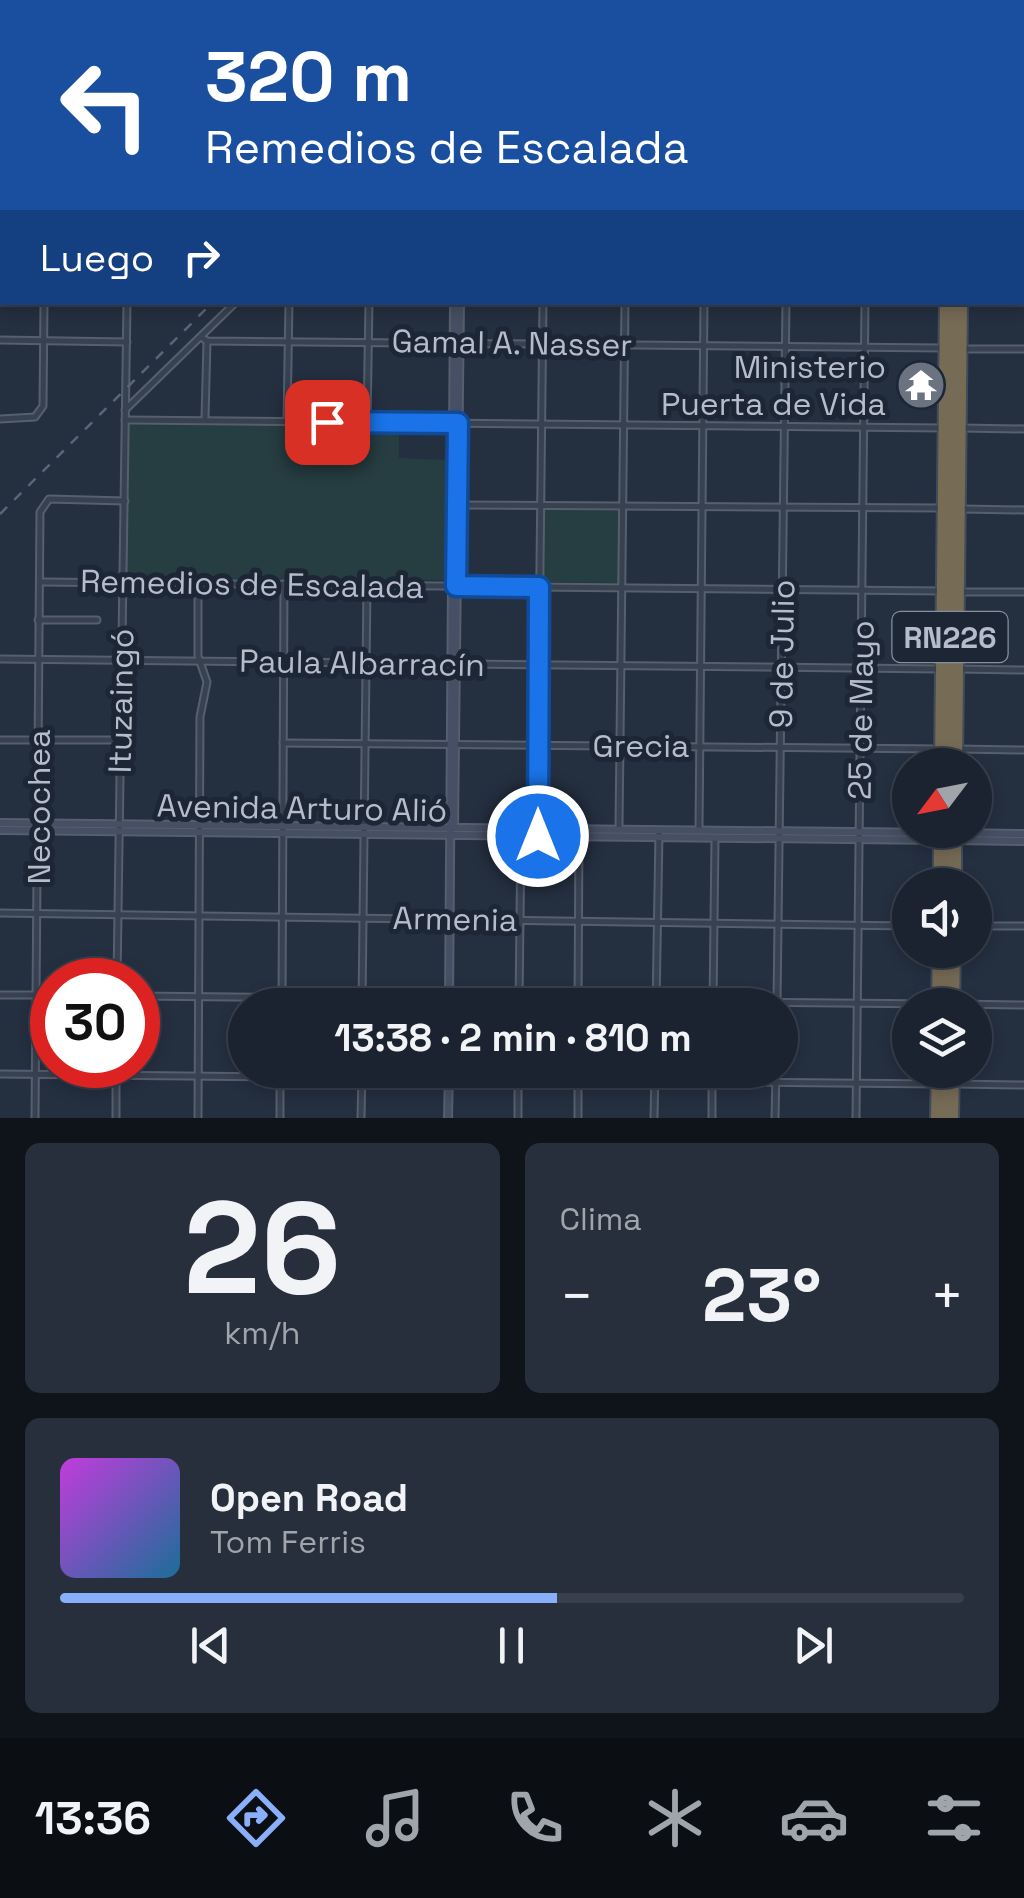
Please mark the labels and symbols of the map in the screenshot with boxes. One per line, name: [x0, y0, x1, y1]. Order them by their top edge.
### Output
street label: Gamal A. Nasser: [391, 321, 633, 365]
place label: Ministerio Puerta de Vida: [661, 347, 886, 424]
temple icon: Ministerio Puerta de Vida: [895, 359, 947, 411]
pin: [285, 380, 370, 465]
street label: Remedios de Escalada: [80, 561, 424, 607]
street label: 9 de Julio: [761, 579, 803, 729]
road number: RN226: [892, 612, 1008, 662]
street label: 25 de Mayo: [839, 620, 883, 800]
street label: Ituzaingó: [100, 628, 142, 774]
street label: Paula Albarracín: [239, 641, 485, 685]
street label: Grecia: [593, 726, 689, 766]
street label: Necochea: [19, 729, 59, 885]
north arrow: [892, 748, 992, 848]
position arrow: [486, 784, 590, 888]
street label: Avenida Arturo Alió: [156, 785, 448, 831]
street label: Armenia: [392, 898, 518, 940]
speed limit sign: 30: [30, 958, 160, 1088]

